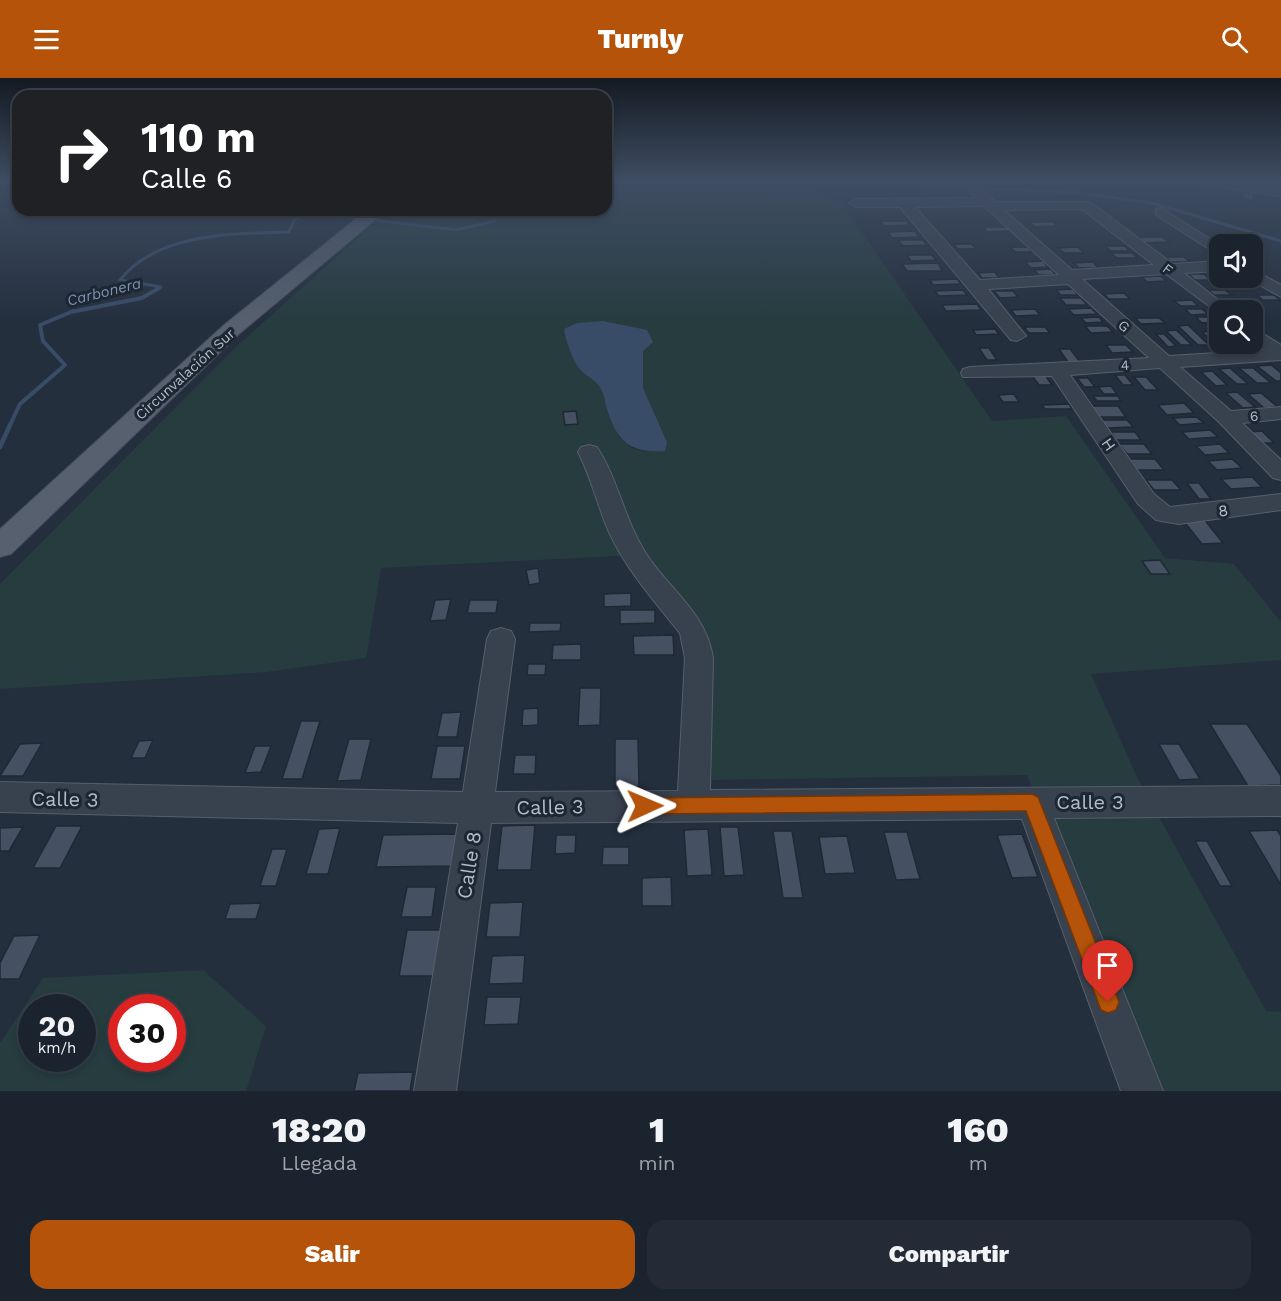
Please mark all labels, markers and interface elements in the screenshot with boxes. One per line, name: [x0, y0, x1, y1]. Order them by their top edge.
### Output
icon: menu: [30, 23, 63, 56]
text: Turnly: [597, 23, 684, 55]
icon: search: [1218, 23, 1251, 56]
text: 110 m: [141, 113, 256, 162]
icon: right: [42, 114, 120, 192]
text: Calle 6: [141, 163, 233, 195]
map controls: [1209, 234, 1263, 354]
button: sound: [1209, 234, 1263, 288]
street label: F: [1160, 260, 1176, 278]
water label: Carbonera: [65, 274, 143, 310]
button: search: [1209, 300, 1263, 354]
street label: G: [1115, 317, 1133, 335]
street label: Circunvalación Sur: [132, 325, 238, 423]
street label: 4: [1120, 357, 1130, 373]
street label: 6: [1249, 408, 1259, 424]
street label: H: [1097, 434, 1120, 455]
street label: 8: [1217, 500, 1229, 521]
position arrow: [613, 774, 677, 838]
street label: Calle 3: [31, 786, 99, 812]
street label: Calle 3: [1056, 790, 1124, 814]
street label: Calle 3: [516, 794, 584, 820]
street label: Calle 8: [452, 830, 486, 900]
pin: [1082, 940, 1133, 1002]
icon: arrive: [1091, 949, 1124, 982]
speed limit sign: 30: [108, 994, 186, 1072]
text: 20: [38, 1008, 76, 1043]
text: km/h: [38, 1039, 76, 1057]
text: 18:20: [272, 1109, 367, 1151]
text: 1: [649, 1109, 665, 1151]
text: 160: [947, 1109, 1009, 1151]
text: Llegada: [282, 1151, 357, 1175]
text: min: [639, 1151, 675, 1175]
text: m: [969, 1151, 988, 1175]
button: Salir: [30, 1220, 635, 1289]
button: Compartir: [647, 1220, 1251, 1289]

